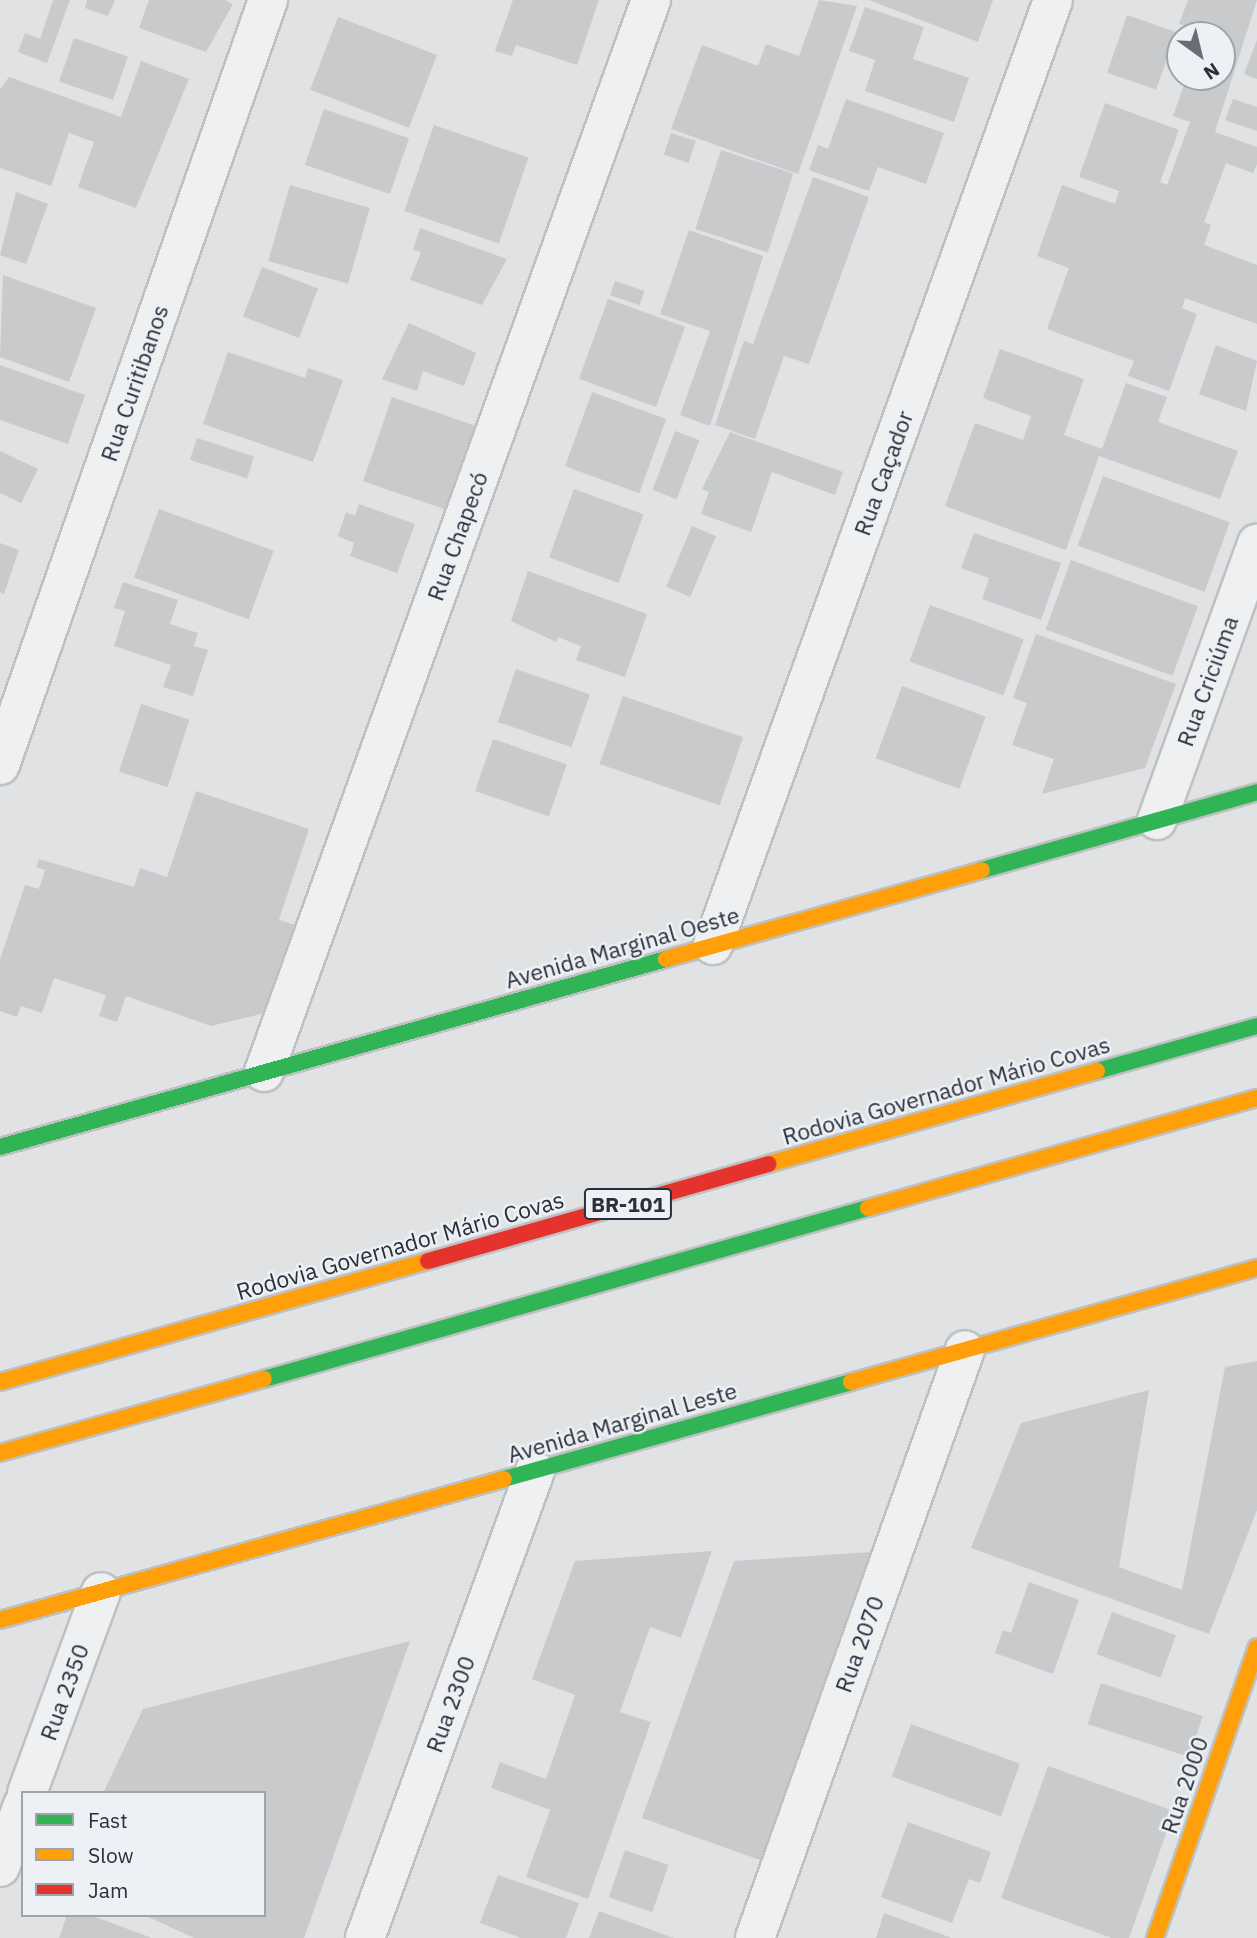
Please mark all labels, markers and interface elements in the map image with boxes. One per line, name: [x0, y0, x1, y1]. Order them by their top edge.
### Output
north arrow: [1166, 21, 1236, 91]
text: N: [1199, 58, 1224, 86]
street label: Rua Curitibanos: [94, 301, 174, 465]
street label: Rua Caçador: [848, 407, 918, 539]
street label: Rua Chapecó: [421, 468, 493, 604]
street label: Rua Criciúma: [1171, 612, 1243, 750]
street label: Avenida Marginal Oeste: [502, 900, 742, 994]
street label: Rodovia Governador Mário Covas: [779, 1030, 1113, 1150]
street label: Rodovia Governador Mário Covas: [233, 1185, 567, 1305]
road number: BR-101: [582, 1186, 674, 1222]
street label: Avenida Marginal Leste: [504, 1376, 740, 1468]
street label: Rua 2070: [829, 1592, 889, 1696]
street label: Rua 2350: [34, 1640, 94, 1744]
street label: Rua 2300: [420, 1652, 480, 1756]
street label: Rua 2000: [1155, 1733, 1213, 1837]
legend: [21, 1791, 266, 1917]
text: Fast: [88, 1806, 128, 1834]
text: Slow: [88, 1841, 134, 1869]
text: Jam: [88, 1876, 128, 1904]

